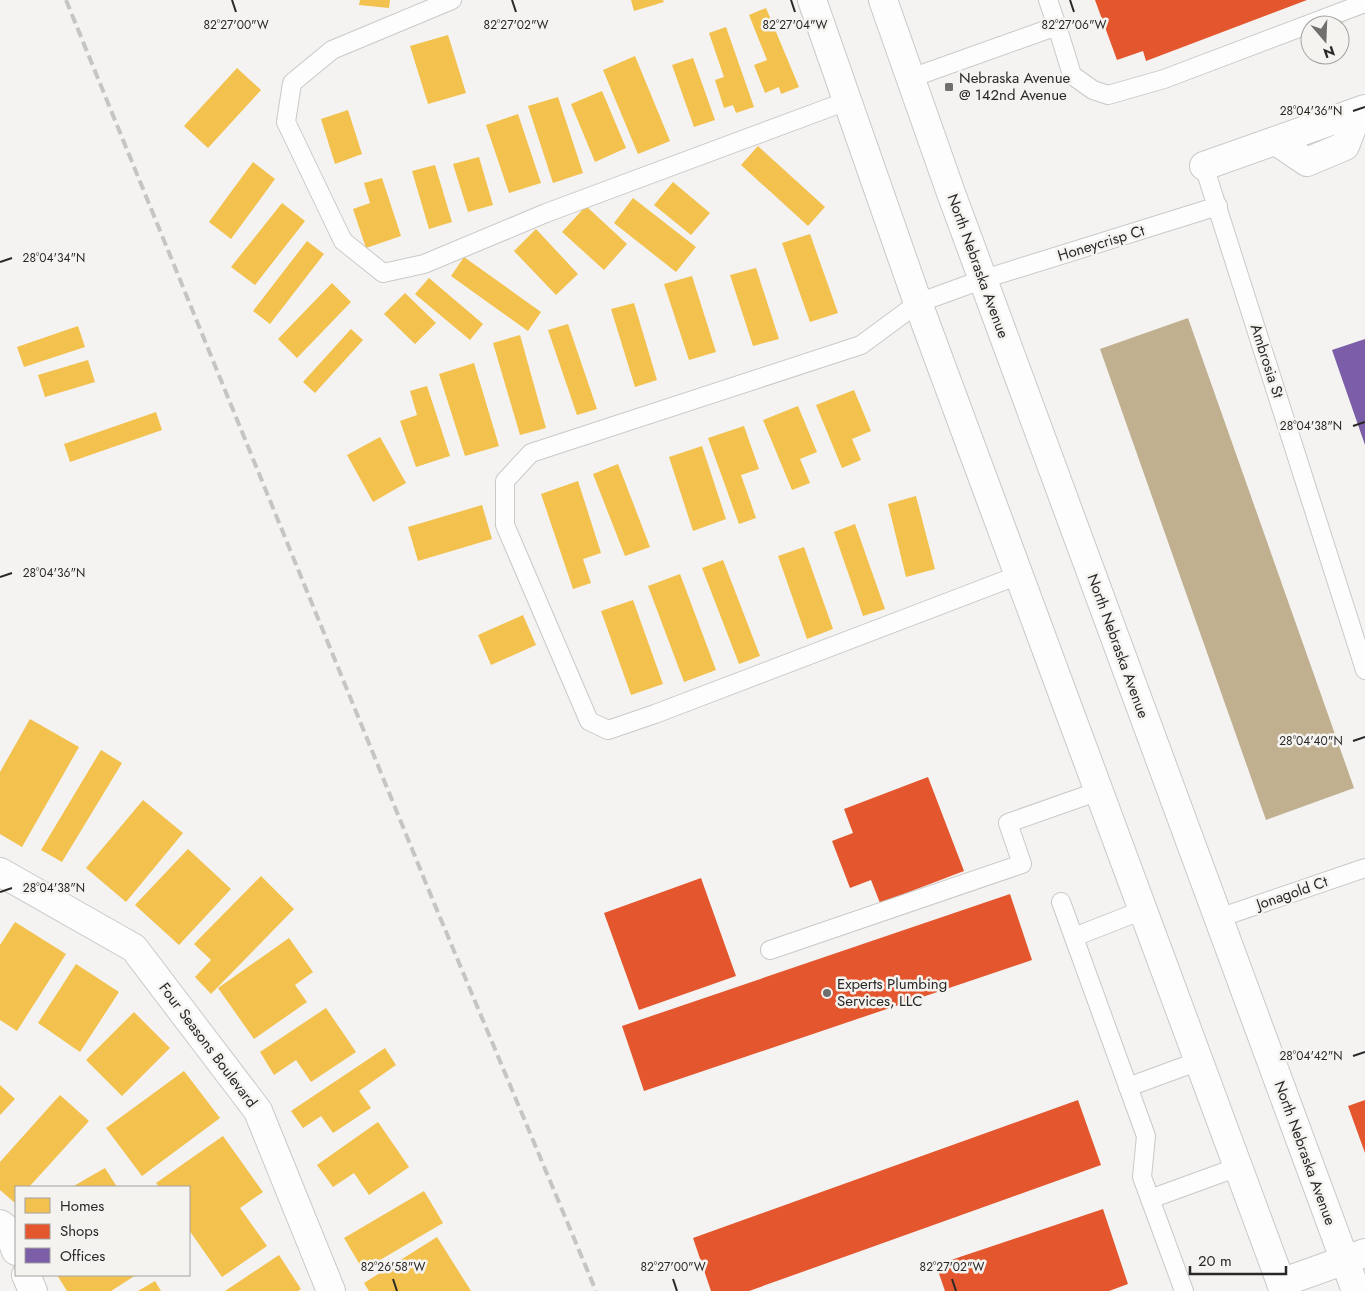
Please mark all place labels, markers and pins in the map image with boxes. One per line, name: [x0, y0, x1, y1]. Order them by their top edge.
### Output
place label: Nebraska Avenue @ 142nd Avenue: [959, 67, 1071, 106]
marker: Nebraska Avenue @ 142nd Avenue: [943, 81, 955, 93]
place label: Experts Plumbing Services, LLC: [837, 973, 947, 1012]
marker: Experts Plumbing Services, LLC: [821, 987, 833, 999]

